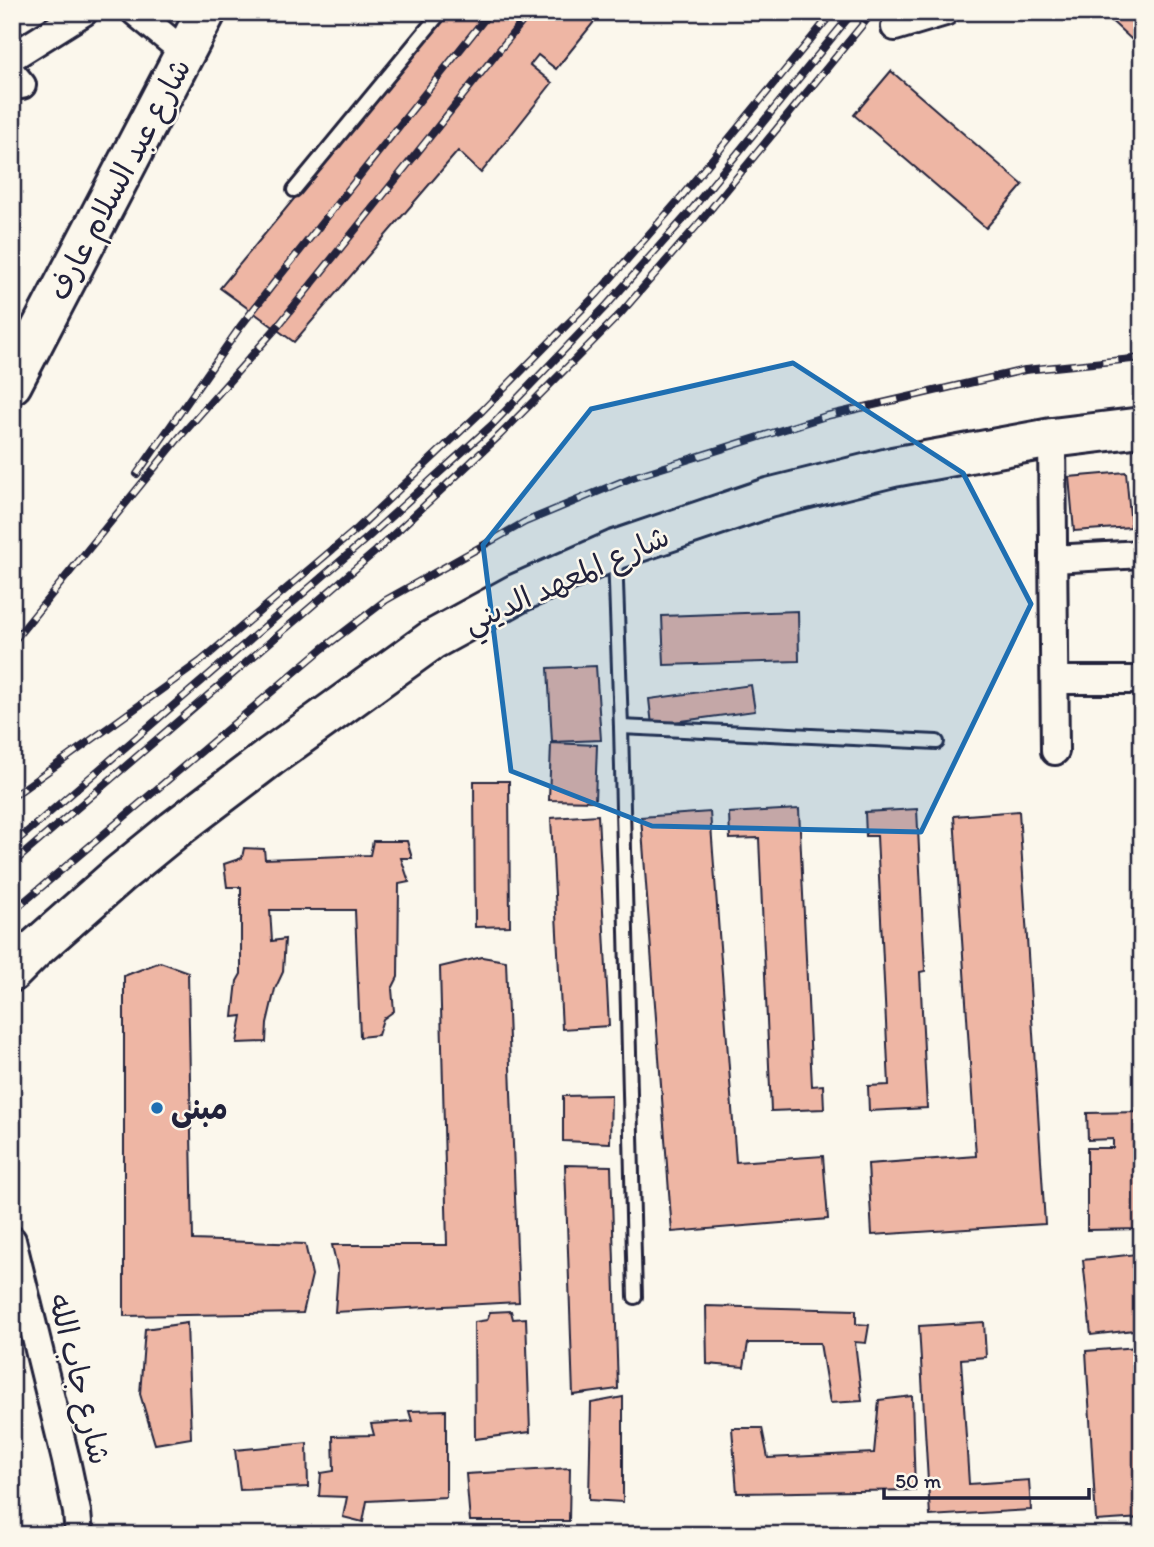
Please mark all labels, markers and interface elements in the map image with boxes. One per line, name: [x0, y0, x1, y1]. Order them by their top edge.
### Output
street label: شارع عبد السلام عارف: [40, 52, 202, 308]
street label: شارع المعهد الديني: [457, 517, 678, 648]
place label: مبنى: [171, 1090, 228, 1128]
marker: مبنى: [149, 1100, 165, 1116]
street label: شارع جاب الله: [38, 1290, 119, 1469]
scale bar: [884, 1456, 1089, 1500]
text: 50 m: [895, 1468, 942, 1493]

